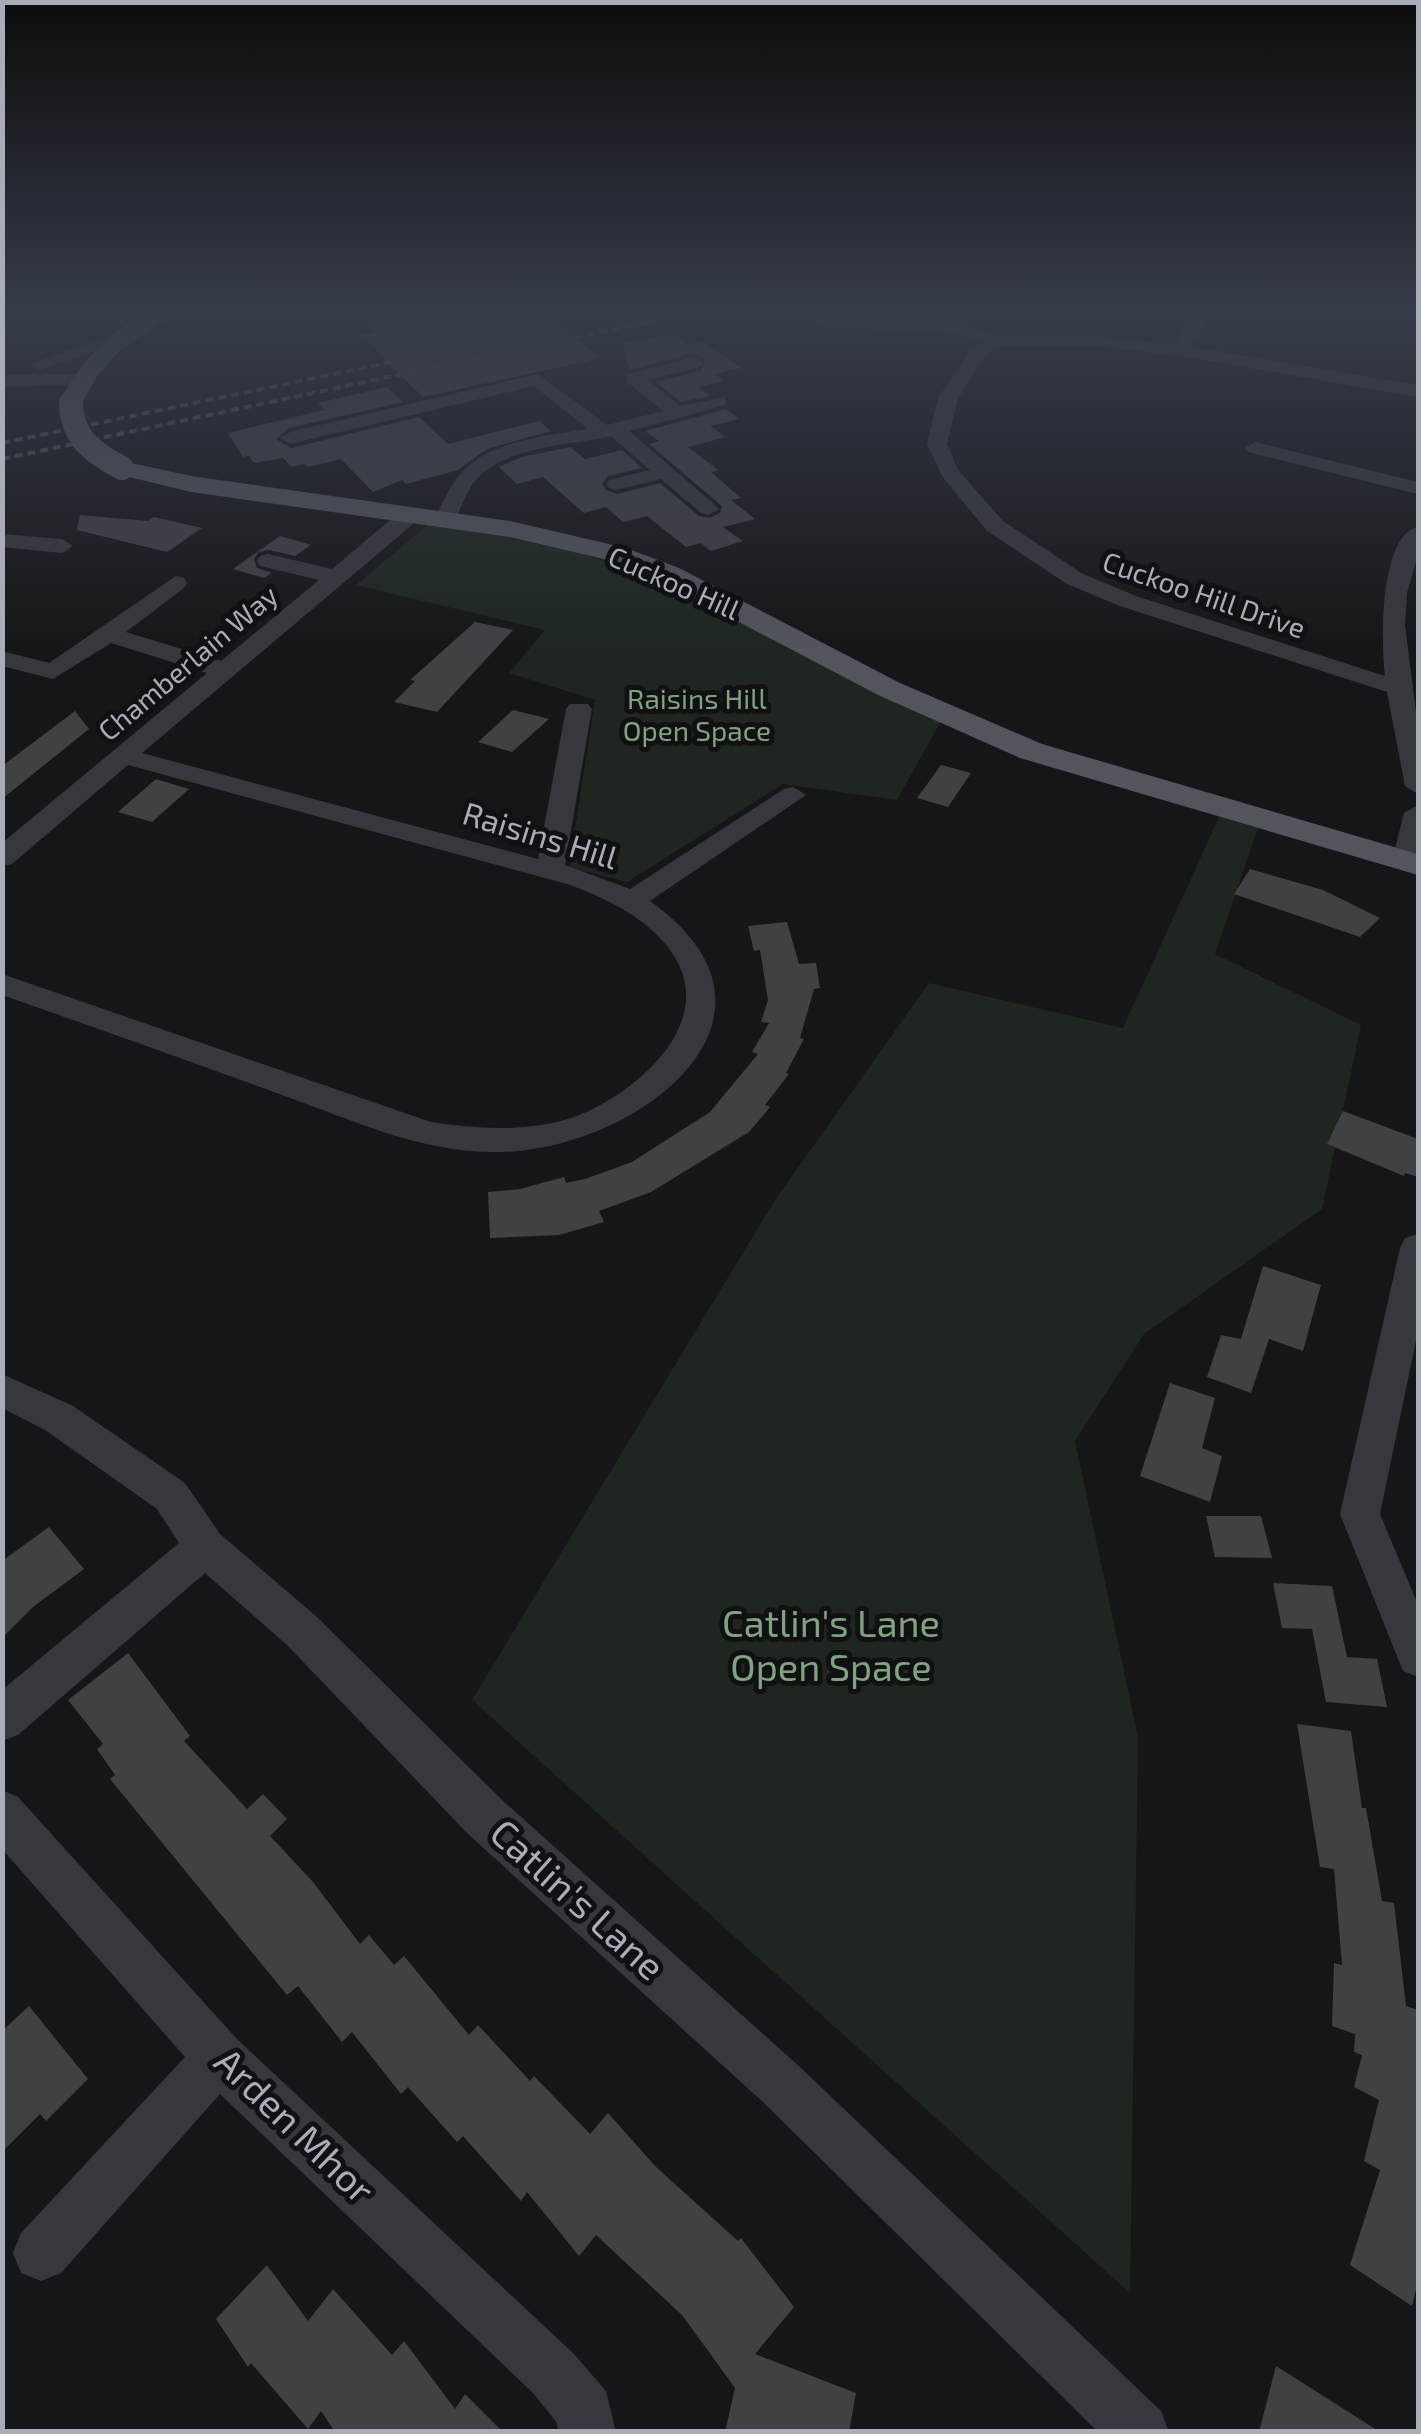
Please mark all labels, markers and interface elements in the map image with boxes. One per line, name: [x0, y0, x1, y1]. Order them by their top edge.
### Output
street label: Cuckoo Hill: [604, 538, 746, 626]
street label: Cuckoo Hill Drive: [1099, 544, 1310, 645]
street label: Chamberlain Way: [91, 577, 284, 747]
park label: Raisins Hill Open Space: [623, 681, 771, 747]
street label: Raisins Hill: [459, 793, 623, 876]
park label: Catlin's Lane Open Space: [722, 1599, 940, 1689]
street label: Catlin's Lane: [482, 1808, 675, 1989]
street label: Arden Mhor: [206, 2037, 385, 2212]

